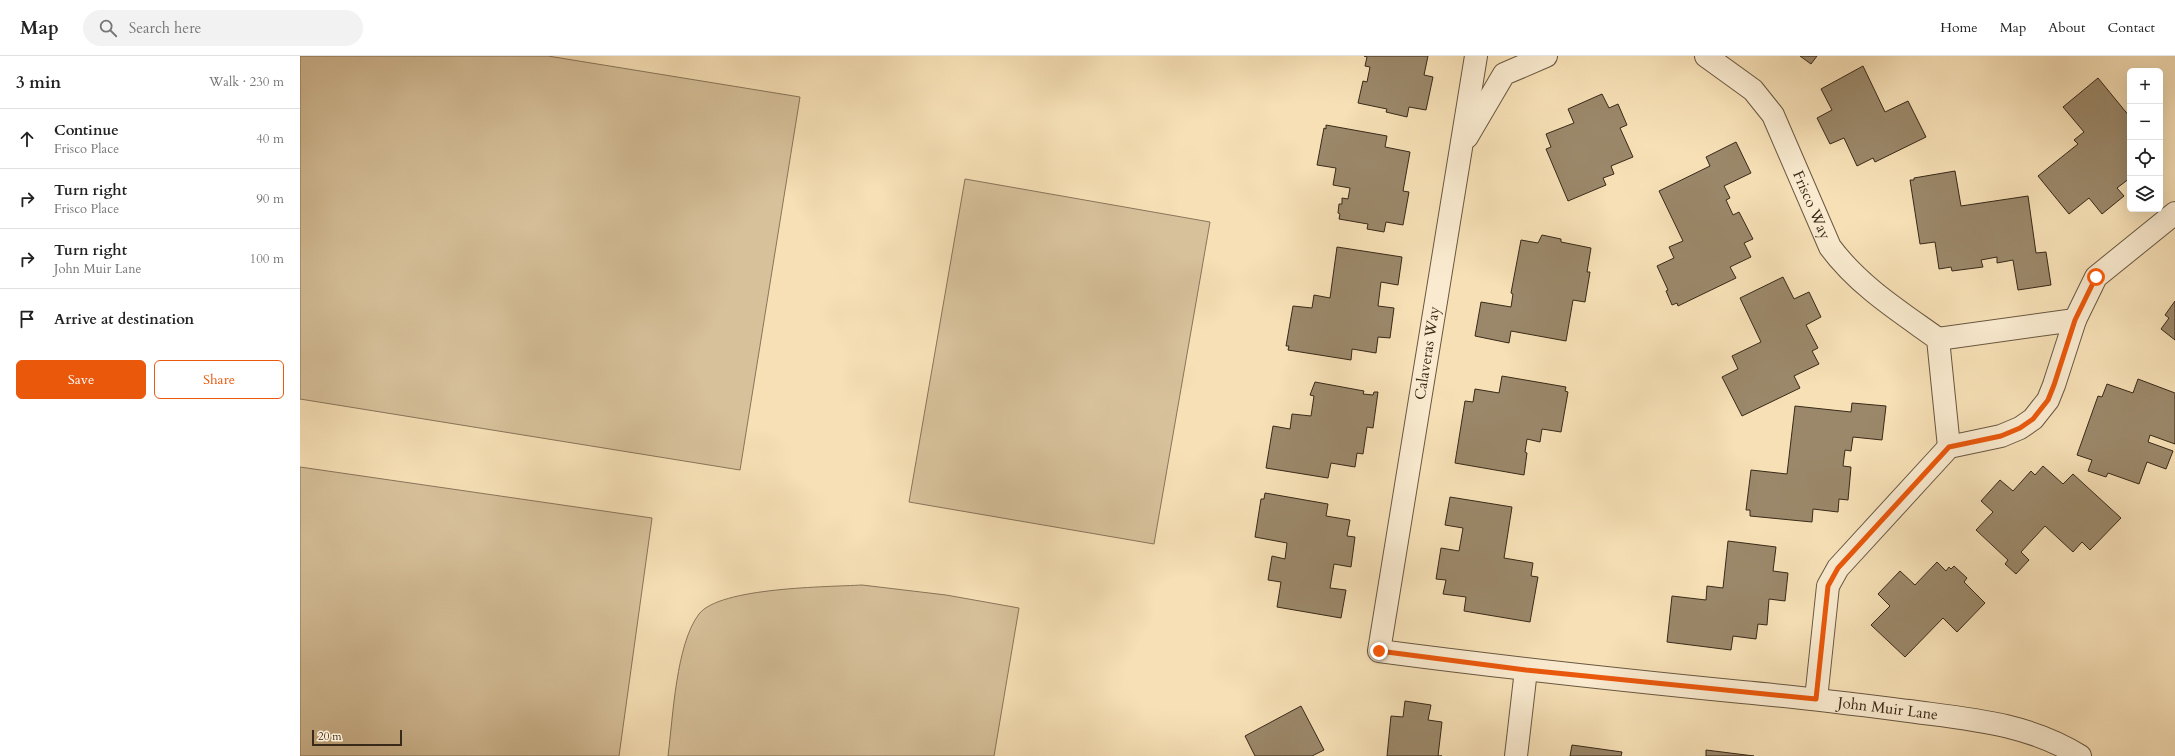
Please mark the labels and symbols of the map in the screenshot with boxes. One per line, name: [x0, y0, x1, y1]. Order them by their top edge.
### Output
street label: Frisco Way: [1788, 167, 1836, 243]
route start: [2087, 268, 2105, 286]
street label: Calaveras Way: [1410, 305, 1444, 401]
route end: [1370, 642, 1388, 660]
street label: John Muir Lane: [1835, 692, 1939, 725]
scale bar: [312, 728, 402, 747]

